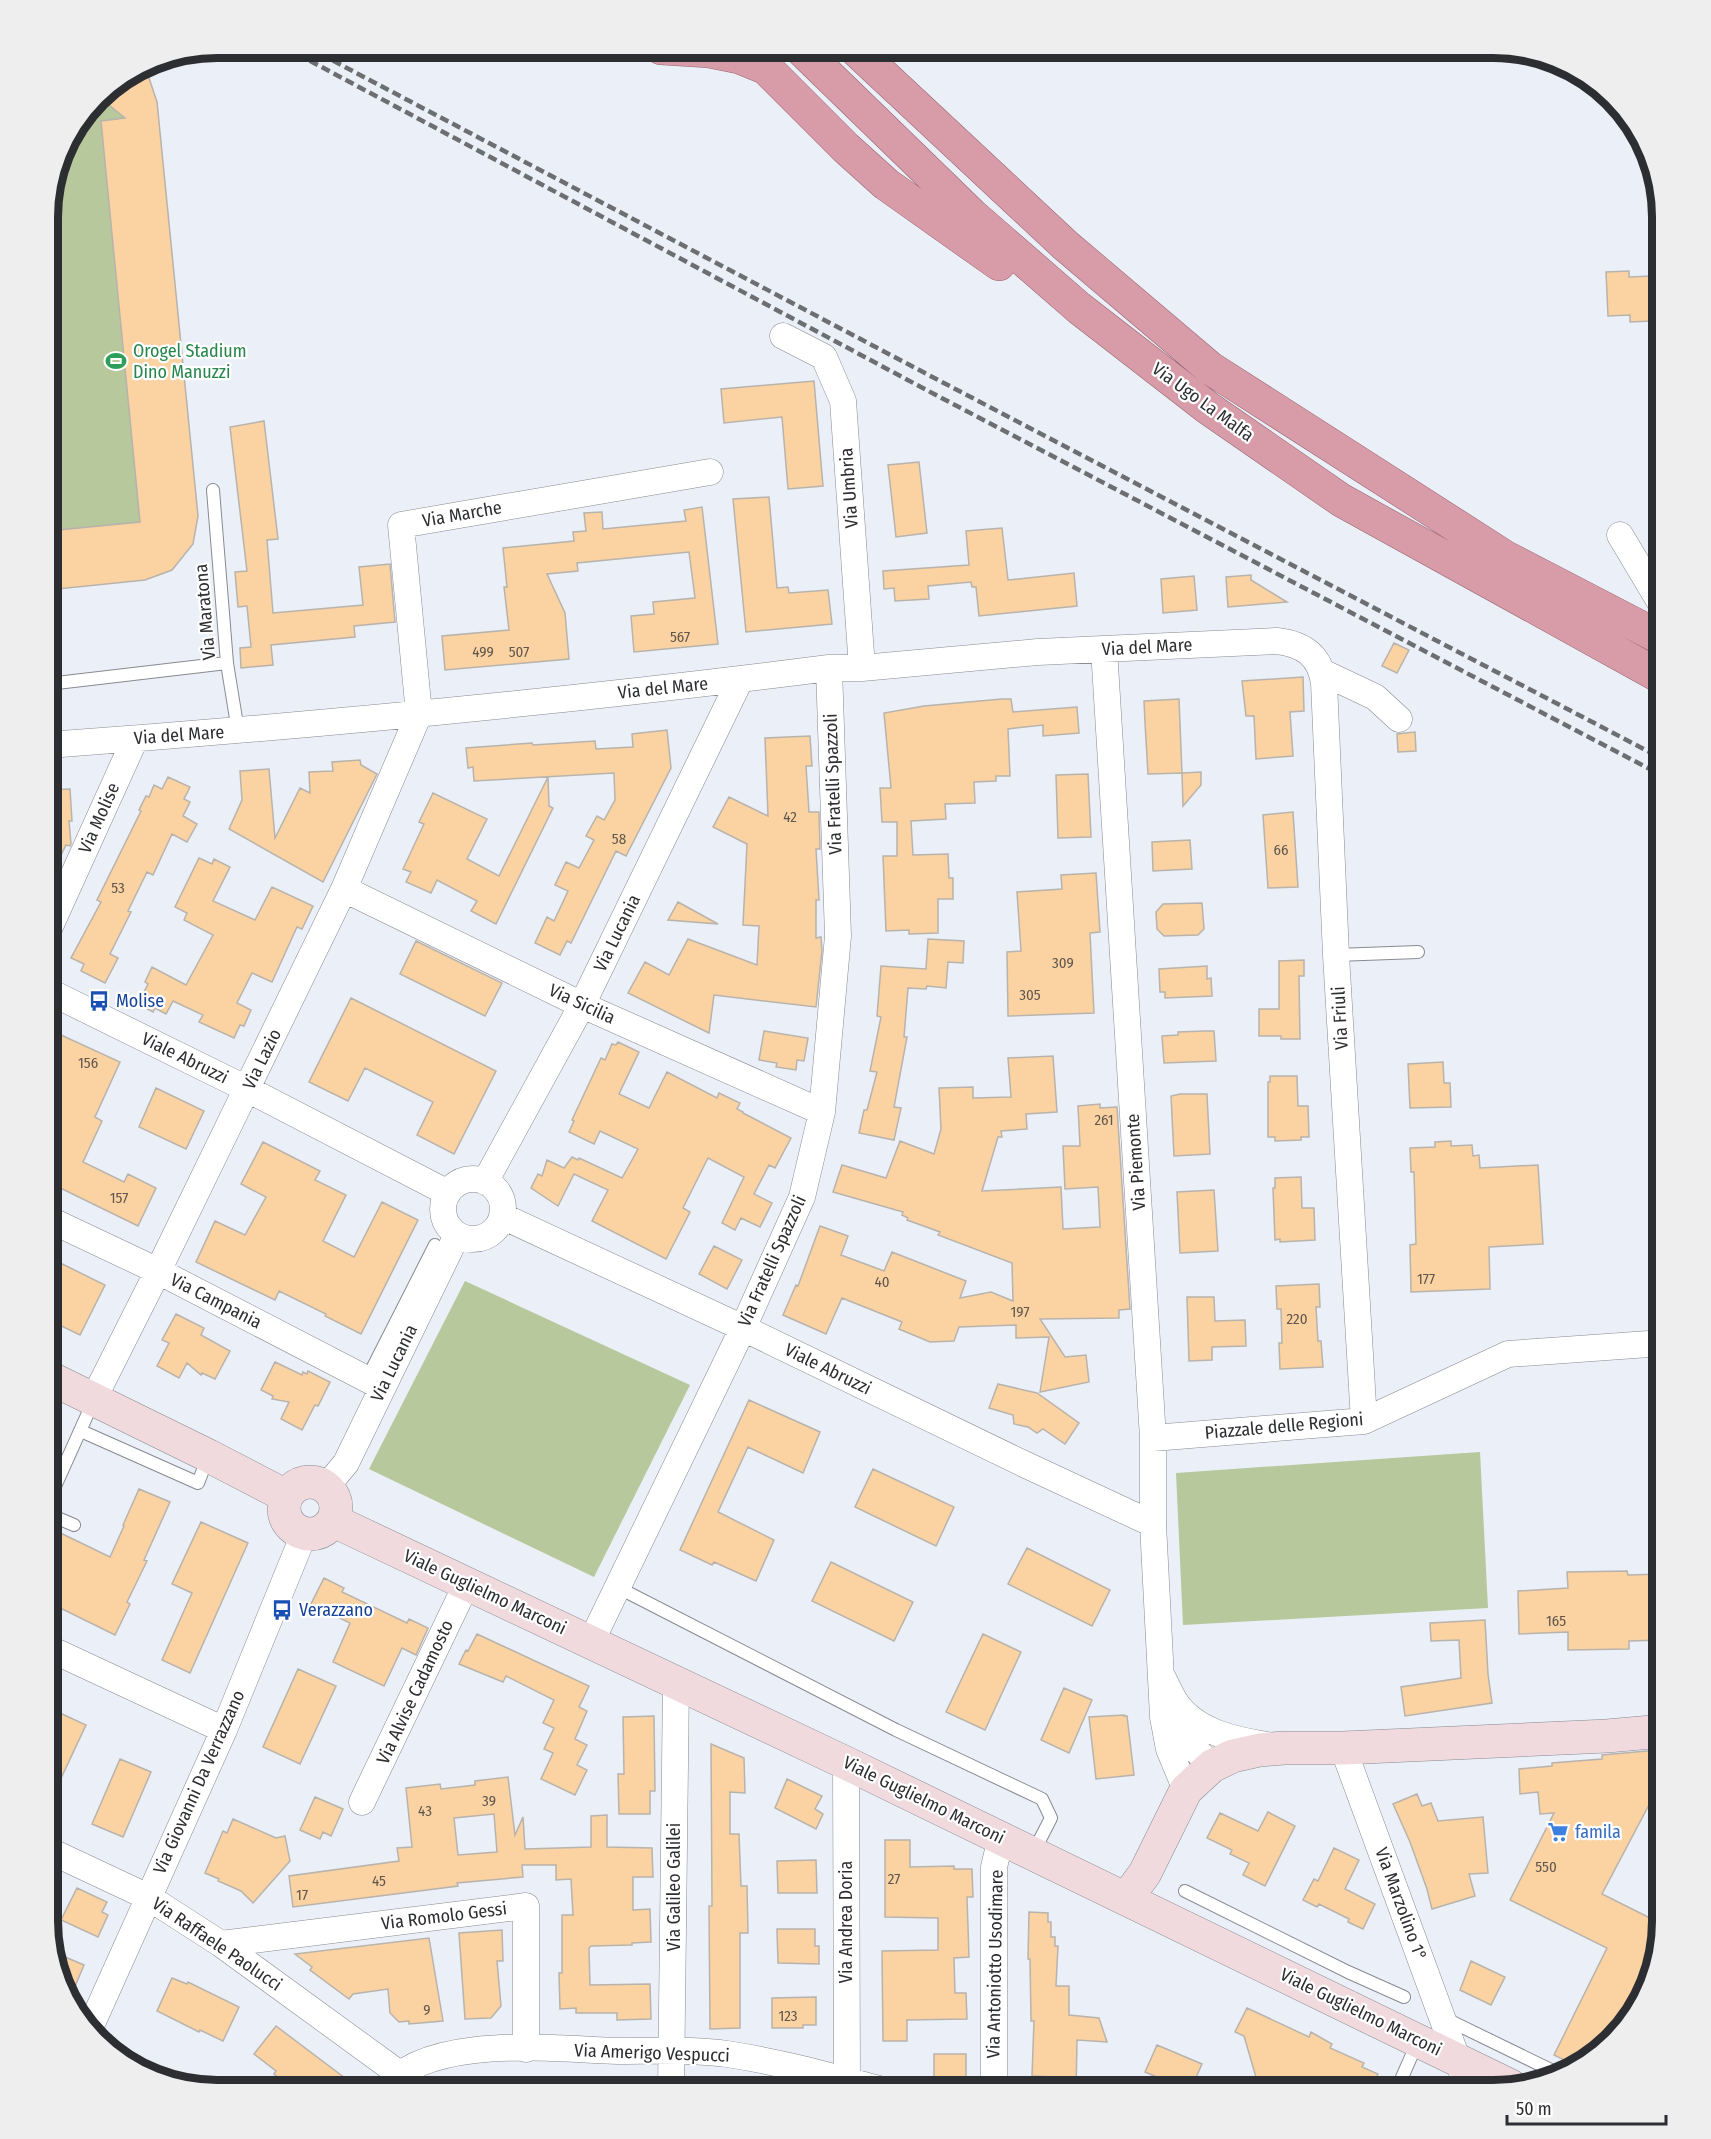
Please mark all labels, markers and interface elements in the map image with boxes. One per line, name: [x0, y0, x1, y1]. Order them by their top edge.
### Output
place label: Orogel Stadium Dino Manuzzi: [133, 340, 247, 383]
sports icon: Orogel Stadium Dino Manuzzi: [104, 349, 128, 373]
street label: Via Ugo La Malfa: [1148, 358, 1258, 446]
street label: Via Umbria: [835, 447, 863, 529]
street label: Via Marche: [421, 496, 504, 532]
street label: Via Maratona: [190, 563, 220, 661]
house number: 567: [670, 628, 690, 646]
street label: Via del Mare: [1101, 634, 1193, 660]
house number: 499: [472, 643, 494, 661]
house number: 507: [509, 643, 529, 661]
street label: Via del Mare: [617, 672, 709, 704]
street label: Via Fratelli Spazzoli: [820, 713, 846, 855]
street label: Via del Mare: [133, 721, 225, 749]
street label: Via Molise: [74, 779, 124, 857]
house number: 42: [783, 808, 797, 826]
house number: 58: [612, 830, 626, 848]
house number: 66: [1274, 841, 1288, 859]
house number: 53: [111, 879, 125, 897]
street label: Via Lucania: [589, 891, 645, 975]
house number: 309: [1052, 954, 1074, 972]
street label: Via Sicilia: [545, 979, 619, 1029]
house number: 305: [1019, 986, 1041, 1004]
street label: Via Friuli: [1327, 986, 1353, 1050]
bus stop icon: Molise: [87, 989, 111, 1013]
place label: Molise: [116, 990, 164, 1012]
street label: Via Lazio: [238, 1025, 286, 1093]
street label: Viale Abruzzi: [138, 1028, 232, 1088]
house number: 156: [78, 1054, 98, 1072]
house number: 261: [1094, 1111, 1114, 1129]
street label: Via Piemonte: [1122, 1113, 1150, 1211]
house number: 157: [110, 1189, 128, 1207]
street label: Via Fratelli Spazzoli: [733, 1192, 811, 1330]
street label: Via Campania: [167, 1269, 265, 1333]
house number: 177: [1417, 1270, 1435, 1288]
house number: 40: [874, 1273, 890, 1291]
house number: 197: [1010, 1303, 1030, 1321]
house number: 220: [1286, 1310, 1308, 1328]
street label: Via Lucania: [366, 1321, 422, 1405]
street label: Viale Abruzzi: [781, 1339, 875, 1399]
street label: Piazzale delle Regioni: [1204, 1408, 1364, 1444]
street label: Viale Guglielmo Marconi: [400, 1545, 570, 1639]
bus stop icon: Verazzano: [270, 1598, 294, 1622]
place label: Verazzano: [299, 1599, 373, 1621]
house number: 165: [1546, 1612, 1566, 1630]
street label: Via Alvise Cadamosto: [372, 1616, 458, 1768]
street label: Via Giovanni Da Verrazzano: [149, 1687, 249, 1877]
street label: Viale Guglielmo Marconi: [840, 1751, 1008, 1849]
house number: 39: [482, 1792, 496, 1810]
house number: 43: [418, 1802, 432, 1820]
supermarket icon: famila: [1546, 1820, 1570, 1844]
place label: famila: [1575, 1821, 1621, 1843]
street label: Via Galileo Galilei: [663, 1823, 685, 1951]
street label: Via Marzolino 1°: [1370, 1844, 1432, 1964]
house number: 550: [1535, 1858, 1557, 1876]
street label: Via Andrea Doria: [835, 1861, 857, 1983]
street label: Via Antoniotto Usodimare: [982, 1869, 1008, 2058]
house number: 27: [888, 1870, 900, 1888]
house number: 45: [372, 1872, 386, 1890]
house number: 17: [296, 1886, 308, 1904]
street label: Via Raffaele Paolucci: [148, 1892, 286, 1996]
street label: Via Romolo Gessi: [380, 1897, 508, 1935]
street label: Viale Guglielmo Marconi: [1277, 1963, 1445, 2061]
house number: 9: [423, 2001, 431, 2019]
house number: 123: [778, 2007, 798, 2025]
street label: Via Amerigo Vespucci: [574, 2039, 730, 2067]
scale bar: [1507, 2088, 1666, 2126]
text: 50 m: [1516, 2098, 1552, 2120]

